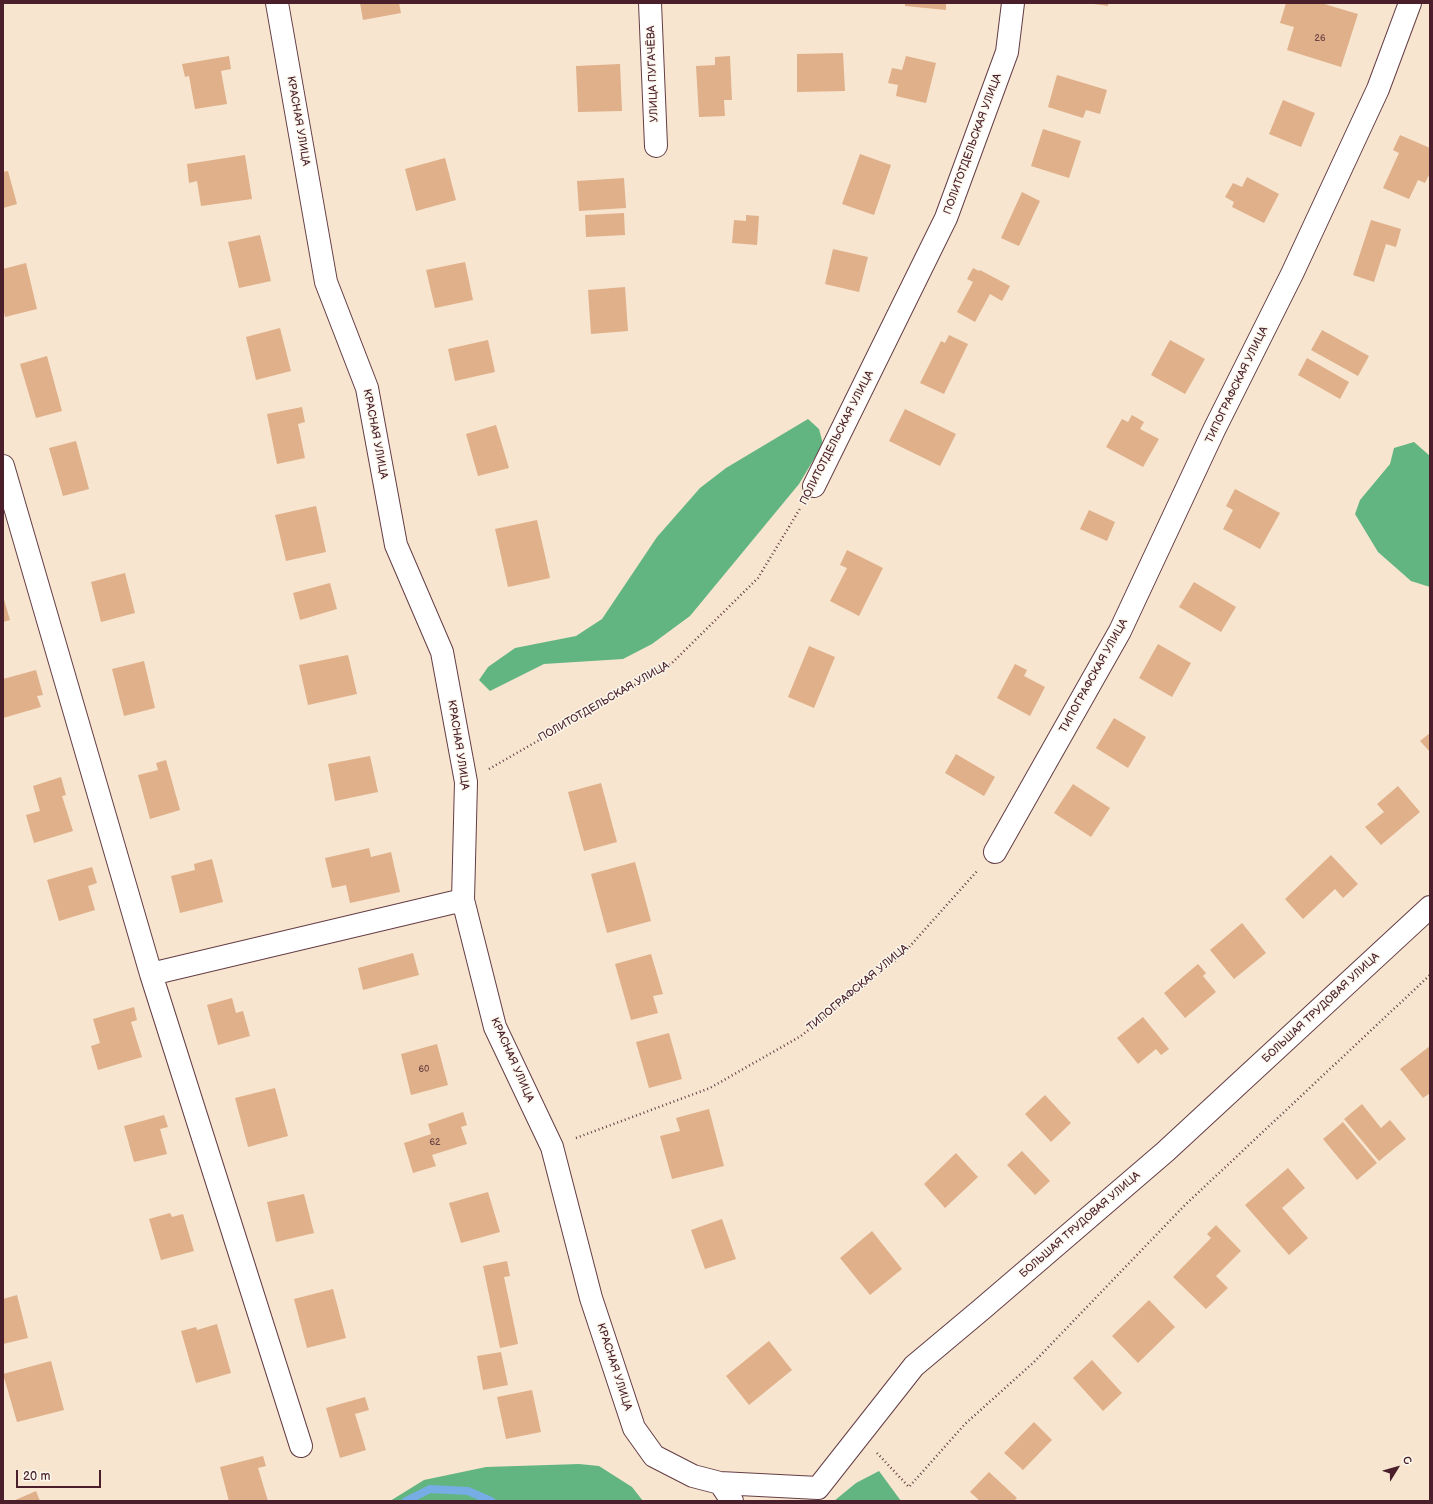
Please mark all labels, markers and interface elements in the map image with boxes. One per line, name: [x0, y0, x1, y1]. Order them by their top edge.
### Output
street label: УЛИЦА ПУГАЧЁВА: [645, 25, 661, 123]
house number: 26: [1315, 34, 1325, 44]
street label: ПОЛИТОТДЕЛЬСКАЯ УЛИЦА: [941, 72, 1005, 216]
street label: КРАСНАЯ УЛИЦА: [284, 75, 312, 167]
street label: ТИПОГРАФСКАЯ УЛИЦА: [1203, 325, 1271, 445]
street label: ПОЛИТОТДЕЛЬСКАЯ УЛИЦА: [797, 369, 877, 507]
street label: КРАСНАЯ УЛИЦА: [360, 388, 390, 480]
street label: ТИПОГРАФСКАЯ УЛИЦА: [1057, 617, 1131, 735]
street label: ПОЛИТОТДЕЛЬСКАЯ УЛИЦА: [536, 659, 672, 745]
street label: КРАСНАЯ УЛИЦА: [444, 699, 472, 791]
street label: ТИПОГРАФСКАЯ УЛИЦА: [805, 942, 911, 1034]
street label: БОЛЬШАЯ ТРУДОВАЯ УЛИЦА: [1260, 950, 1382, 1066]
street label: КРАСНАЯ УЛИЦА: [487, 1016, 537, 1104]
house number: 60: [419, 1065, 429, 1075]
house number: 62: [430, 1138, 440, 1148]
street label: БОЛЬШАЯ ТРУДОВАЯ УЛИЦА: [1017, 1169, 1143, 1281]
street label: КРАСНАЯ УЛИЦА: [594, 1322, 634, 1412]
north arrow: [1377, 1448, 1417, 1488]
text: С: [1399, 1454, 1414, 1467]
scale bar: [18, 1462, 103, 1488]
text: 20 m: [23, 1469, 50, 1484]

